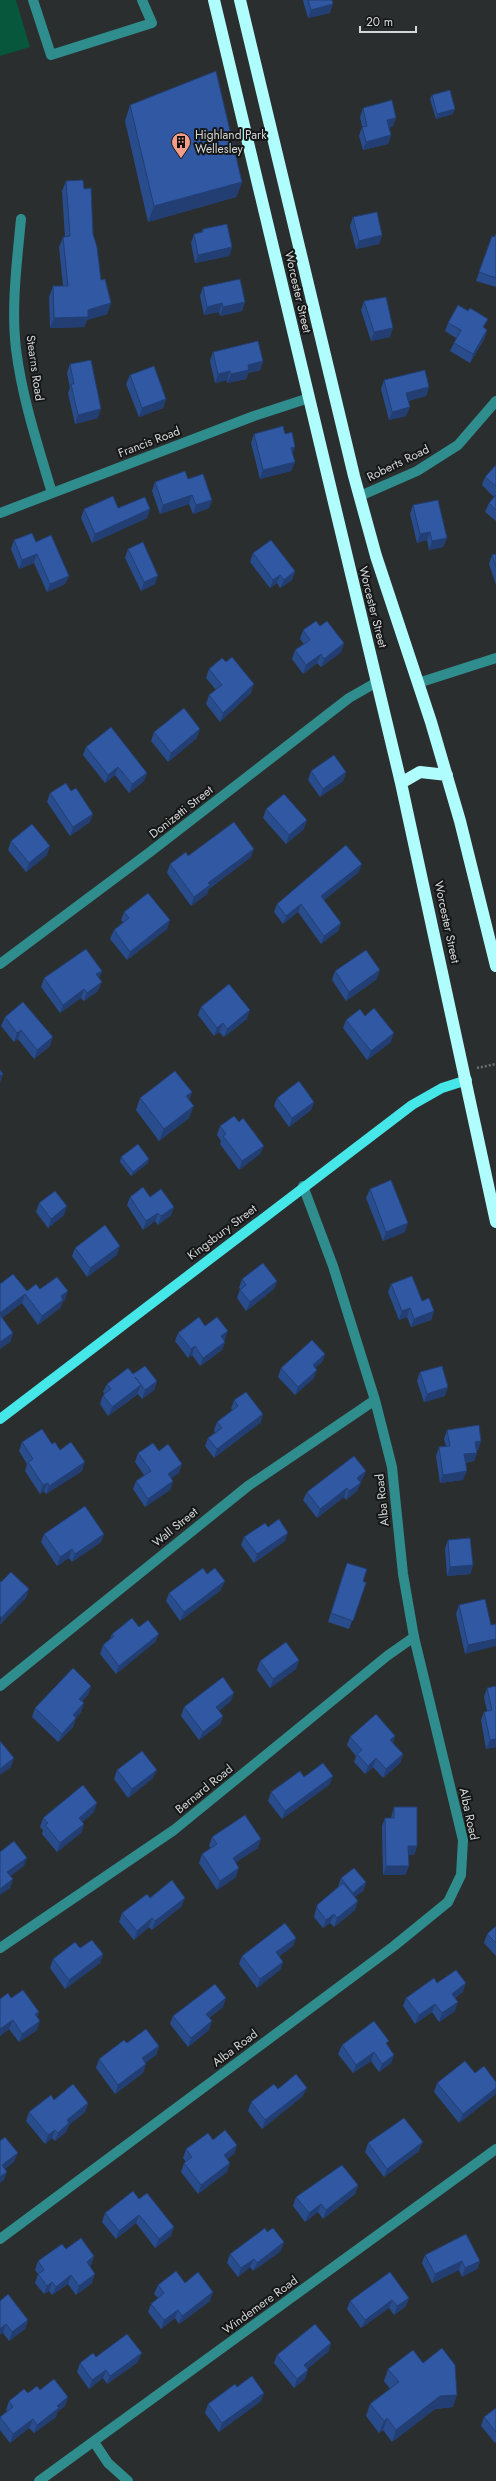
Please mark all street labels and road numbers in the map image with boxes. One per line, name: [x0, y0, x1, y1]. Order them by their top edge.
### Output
street label: Worcester Street: [280, 249, 316, 335]
street label: Stearns Road: [21, 334, 49, 402]
street label: Francis Road: [115, 422, 183, 462]
street label: Roberts Road: [364, 440, 432, 486]
street label: Worcester Street: [354, 564, 392, 650]
street label: Donizetti Street: [145, 781, 217, 843]
street label: Worcester Street: [430, 879, 465, 965]
street label: Kingsbury Street: [183, 1200, 261, 1264]
street label: Alba Road: [370, 1473, 394, 1527]
street label: Wall Street: [148, 1503, 202, 1551]
street label: Bernard Road: [171, 1760, 237, 1818]
street label: Alba Road: [455, 1786, 483, 1842]
street label: Alba Road: [209, 2025, 261, 2071]
street label: Windemere Road: [219, 2271, 301, 2339]

